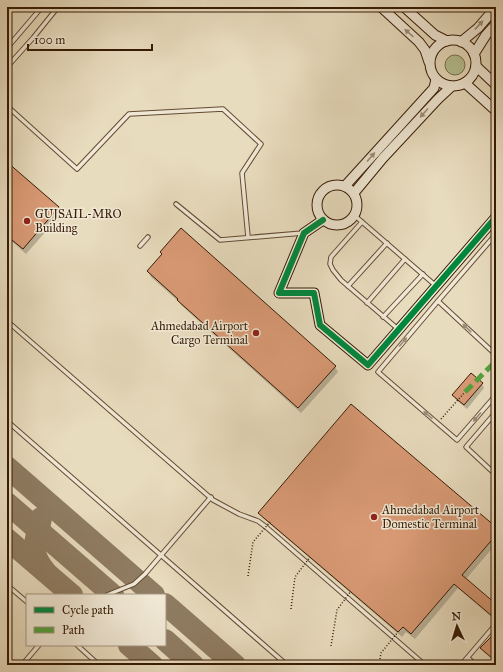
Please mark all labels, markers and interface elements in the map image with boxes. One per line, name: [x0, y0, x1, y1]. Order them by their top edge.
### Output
one-way arrow: [475, 20, 484, 30]
scale bar: [28, 26, 152, 52]
one-way arrow: [404, 28, 414, 37]
text: 100 m: [34, 33, 65, 47]
one-way arrow: [420, 109, 429, 118]
one-way arrow: [366, 152, 375, 162]
place label: GUJSAIL-MRO Building: [35, 207, 122, 236]
marker: GUJSAIL-MRO Building: [22, 216, 32, 226]
place label: Ahmedabad Airport Cargo Terminal: [150, 319, 249, 348]
one-way arrow: [462, 324, 473, 333]
marker: Ahmedabad Airport Cargo Terminal: [251, 328, 261, 338]
one-way arrow: [398, 337, 407, 348]
one-way arrow: [422, 410, 433, 419]
one-way arrow: [472, 412, 481, 423]
place label: Ahmedabad Airport Domestic Terminal: [381, 503, 480, 531]
marker: Ahmedabad Airport Domestic Terminal: [369, 512, 379, 522]
legend: [26, 594, 166, 646]
text: Cycle path: [62, 603, 114, 617]
north arrow: [437, 606, 477, 646]
text: N: [451, 610, 462, 623]
text: Path: [62, 623, 85, 637]

